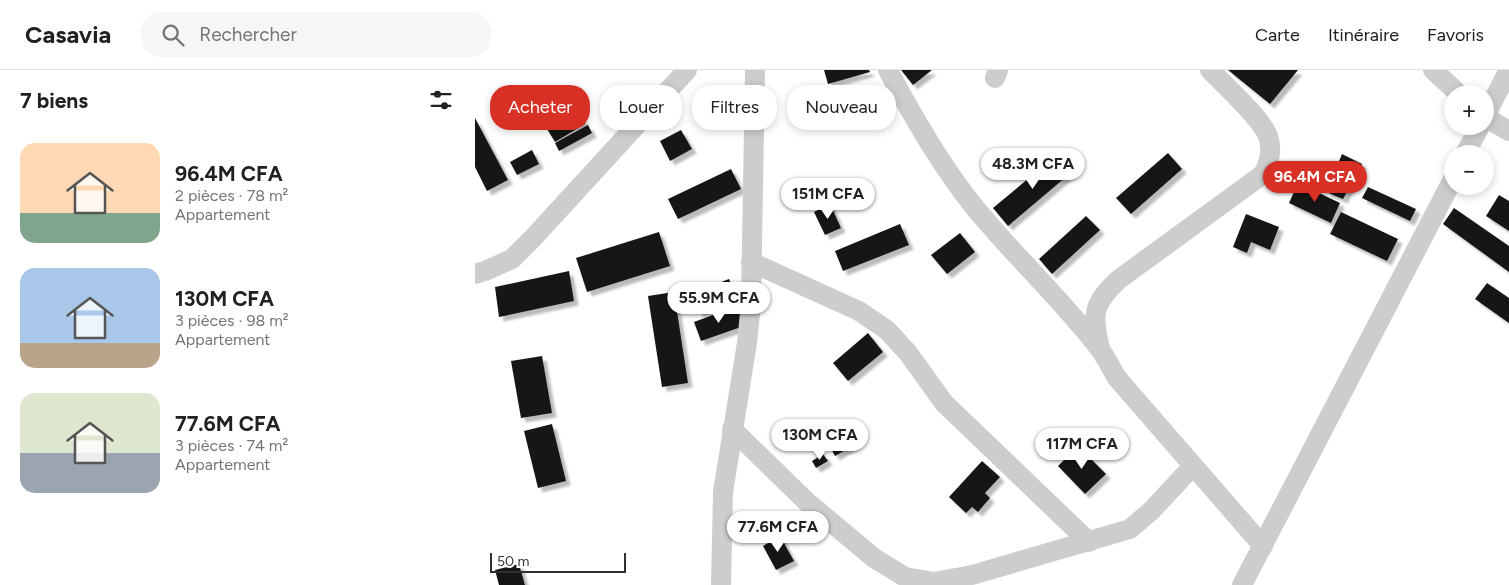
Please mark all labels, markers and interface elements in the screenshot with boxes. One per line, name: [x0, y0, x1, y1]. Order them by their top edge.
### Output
search box: [141, 12, 491, 57]
text: Casavia: [25, 20, 111, 49]
icon: search: [159, 21, 187, 49]
text: Rechercher: [199, 23, 297, 46]
text: Carte: [1255, 24, 1300, 46]
text: Itinéraire: [1328, 24, 1399, 46]
text: Favoris: [1427, 24, 1484, 46]
chip: Acheter: [490, 85, 590, 130]
chip: Louer: [600, 85, 682, 130]
chip: Filtres: [692, 85, 777, 130]
chip: Nouveau: [787, 85, 896, 130]
map controls: [1444, 85, 1494, 195]
button: +: [1444, 85, 1494, 135]
icon: filters: [427, 86, 455, 114]
text: 7 biens: [20, 88, 88, 113]
button: −: [1444, 145, 1494, 195]
pin: 48.3M CFA: [976, 148, 1090, 190]
text: 48.3M CFA: [992, 154, 1074, 173]
pin: 96.4M CFA: [1258, 160, 1372, 203]
text: 96.4M CFA: [175, 161, 283, 186]
icon: home: [60, 163, 120, 223]
text: 96.4M CFA: [1274, 167, 1356, 186]
pin: 151M CFA: [776, 178, 880, 220]
text: 151M CFA: [792, 184, 864, 203]
text: 2 pièces · 78 m²: [175, 186, 288, 205]
text: Appartement: [175, 205, 270, 224]
pin: 55.9M CFA: [662, 282, 776, 324]
text: 130M CFA: [175, 286, 274, 311]
icon: home: [60, 288, 120, 348]
text: 55.9M CFA: [678, 288, 760, 307]
text: 3 pièces · 98 m²: [175, 311, 289, 330]
text: Appartement: [175, 330, 270, 349]
text: 77.6M CFA: [175, 411, 281, 436]
icon: home: [60, 413, 120, 473]
pin: 130M CFA: [768, 418, 872, 461]
text: 130M CFA: [782, 425, 858, 444]
pin: 117M CFA: [1030, 428, 1134, 470]
text: 117M CFA: [1046, 434, 1118, 453]
text: 3 pièces · 74 m²: [175, 436, 288, 455]
text: Appartement: [175, 455, 270, 474]
pin: 77.6M CFA: [721, 510, 835, 553]
text: 77.6M CFA: [738, 517, 818, 536]
scale bar: [490, 550, 626, 573]
text: 50 m: [497, 553, 529, 570]

